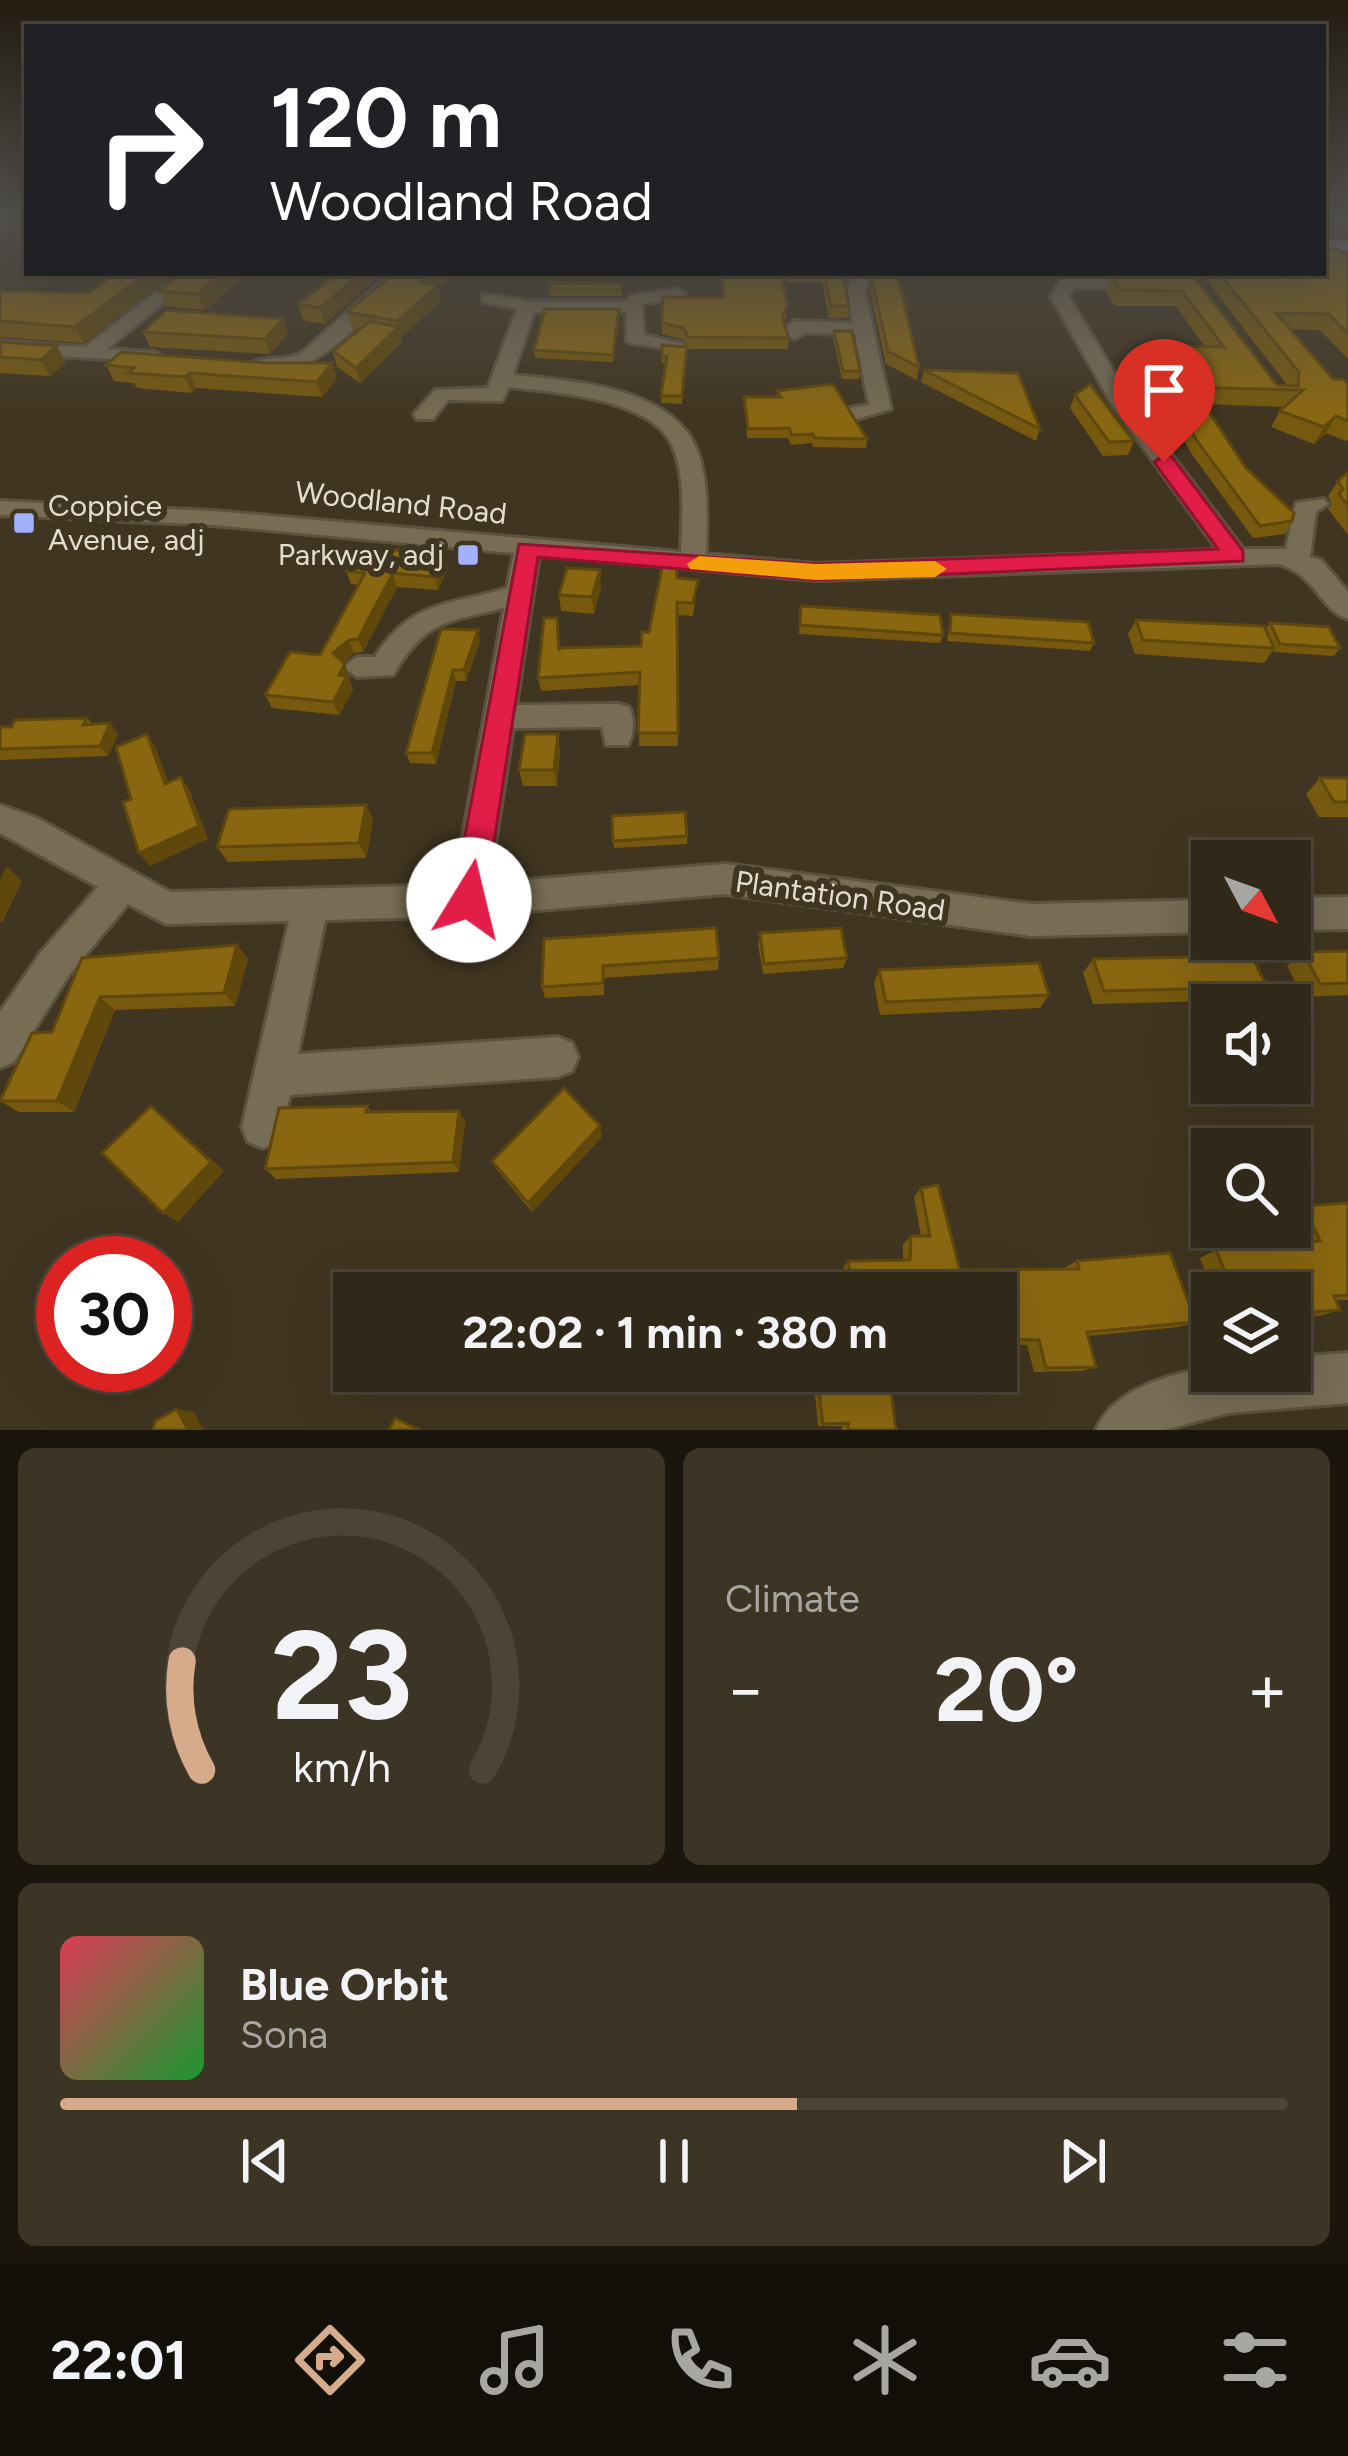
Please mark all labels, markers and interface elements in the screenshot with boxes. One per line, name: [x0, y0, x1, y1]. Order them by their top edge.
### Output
text: 120 m: [270, 67, 502, 168]
icon: right: [72, 72, 228, 228]
text: Woodland Road: [270, 169, 653, 234]
pin: [1113, 339, 1215, 462]
icon: arrive: [1131, 357, 1197, 423]
street label: Woodland Road: [293, 473, 509, 532]
place label: Coppice Avenue, adj: [48, 487, 205, 558]
marker: Coppice Avenue, adj: [11, 510, 37, 536]
place label: Parkway, adj: [278, 536, 444, 573]
marker: Parkway, adj: [455, 542, 481, 568]
position arrow: [406, 837, 532, 963]
north arrow: [1191, 840, 1311, 960]
map controls: [1191, 840, 1311, 1392]
street label: Plantation Road: [733, 862, 947, 929]
button: sound: [1191, 984, 1311, 1104]
button: search: [1191, 1128, 1311, 1248]
speed limit sign: 30: [36, 1236, 192, 1392]
button: layers: [1191, 1272, 1311, 1392]
text: 22:02 · 1 min · 380 m: [462, 1305, 888, 1359]
text: Climate: [725, 1575, 860, 1622]
text: 23: [271, 1600, 412, 1750]
text: 20°: [934, 1635, 1079, 1744]
text: −: [725, 1649, 766, 1729]
text: +: [1247, 1649, 1288, 1729]
text: km/h: [293, 1740, 390, 1792]
text: Blue Orbit: [240, 1957, 449, 2011]
text: Sona: [240, 2011, 328, 2058]
icon: previous: [232, 2128, 298, 2194]
icon: pause: [641, 2128, 707, 2194]
icon: next: [1050, 2128, 1116, 2194]
icon: directions: [288, 2318, 372, 2402]
icon: music: [473, 2318, 557, 2402]
icon: phone: [658, 2318, 742, 2402]
icon: climate: [843, 2318, 927, 2402]
icon: car: [1028, 2318, 1112, 2402]
icon: filters: [1213, 2318, 1297, 2402]
text: 22:01: [51, 2328, 187, 2393]

